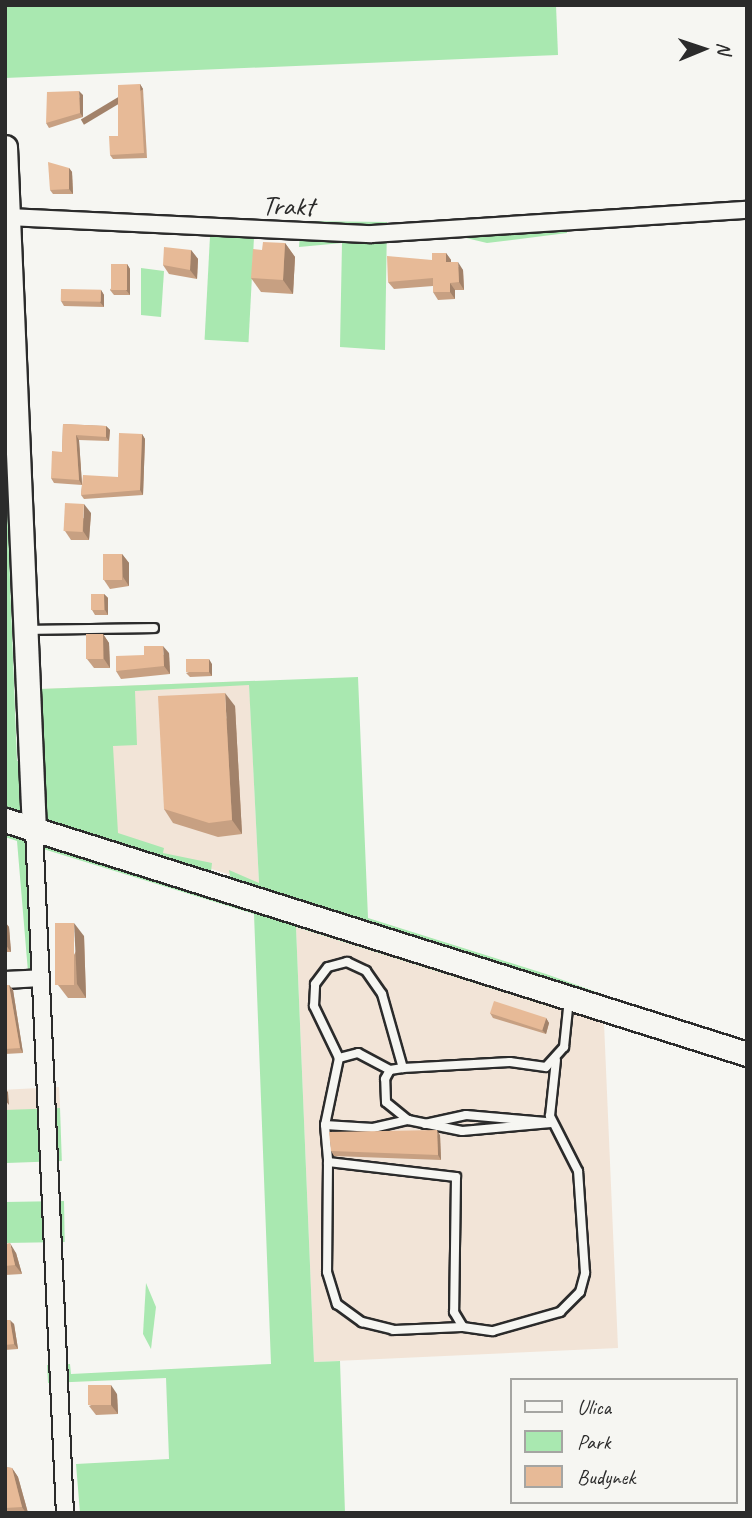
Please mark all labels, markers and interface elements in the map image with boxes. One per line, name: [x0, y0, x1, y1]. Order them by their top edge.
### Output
north arrow: [668, 14, 738, 84]
text: N: [712, 42, 736, 55]
street label: Trakt: [262, 189, 314, 223]
legend: [510, 1378, 738, 1504]
text: Ulica: [577, 1394, 611, 1420]
text: Park: [577, 1429, 610, 1455]
text: Budynek: [577, 1464, 635, 1490]

